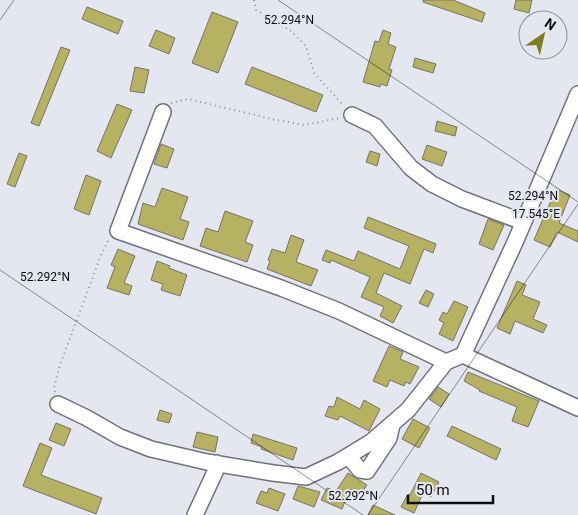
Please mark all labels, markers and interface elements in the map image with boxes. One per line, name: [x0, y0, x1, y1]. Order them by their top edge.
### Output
north arrow: [518, 10, 568, 60]
text: 52.294°N: [264, 13, 314, 27]
text: N: [542, 15, 559, 34]
text: 52.294°N: [508, 189, 558, 203]
text: 17.545°E: [512, 207, 560, 221]
text: 52.292°N: [20, 270, 70, 284]
scale bar: [408, 472, 493, 504]
text: 50 m: [416, 481, 450, 499]
text: 52.292°N: [328, 489, 378, 503]

